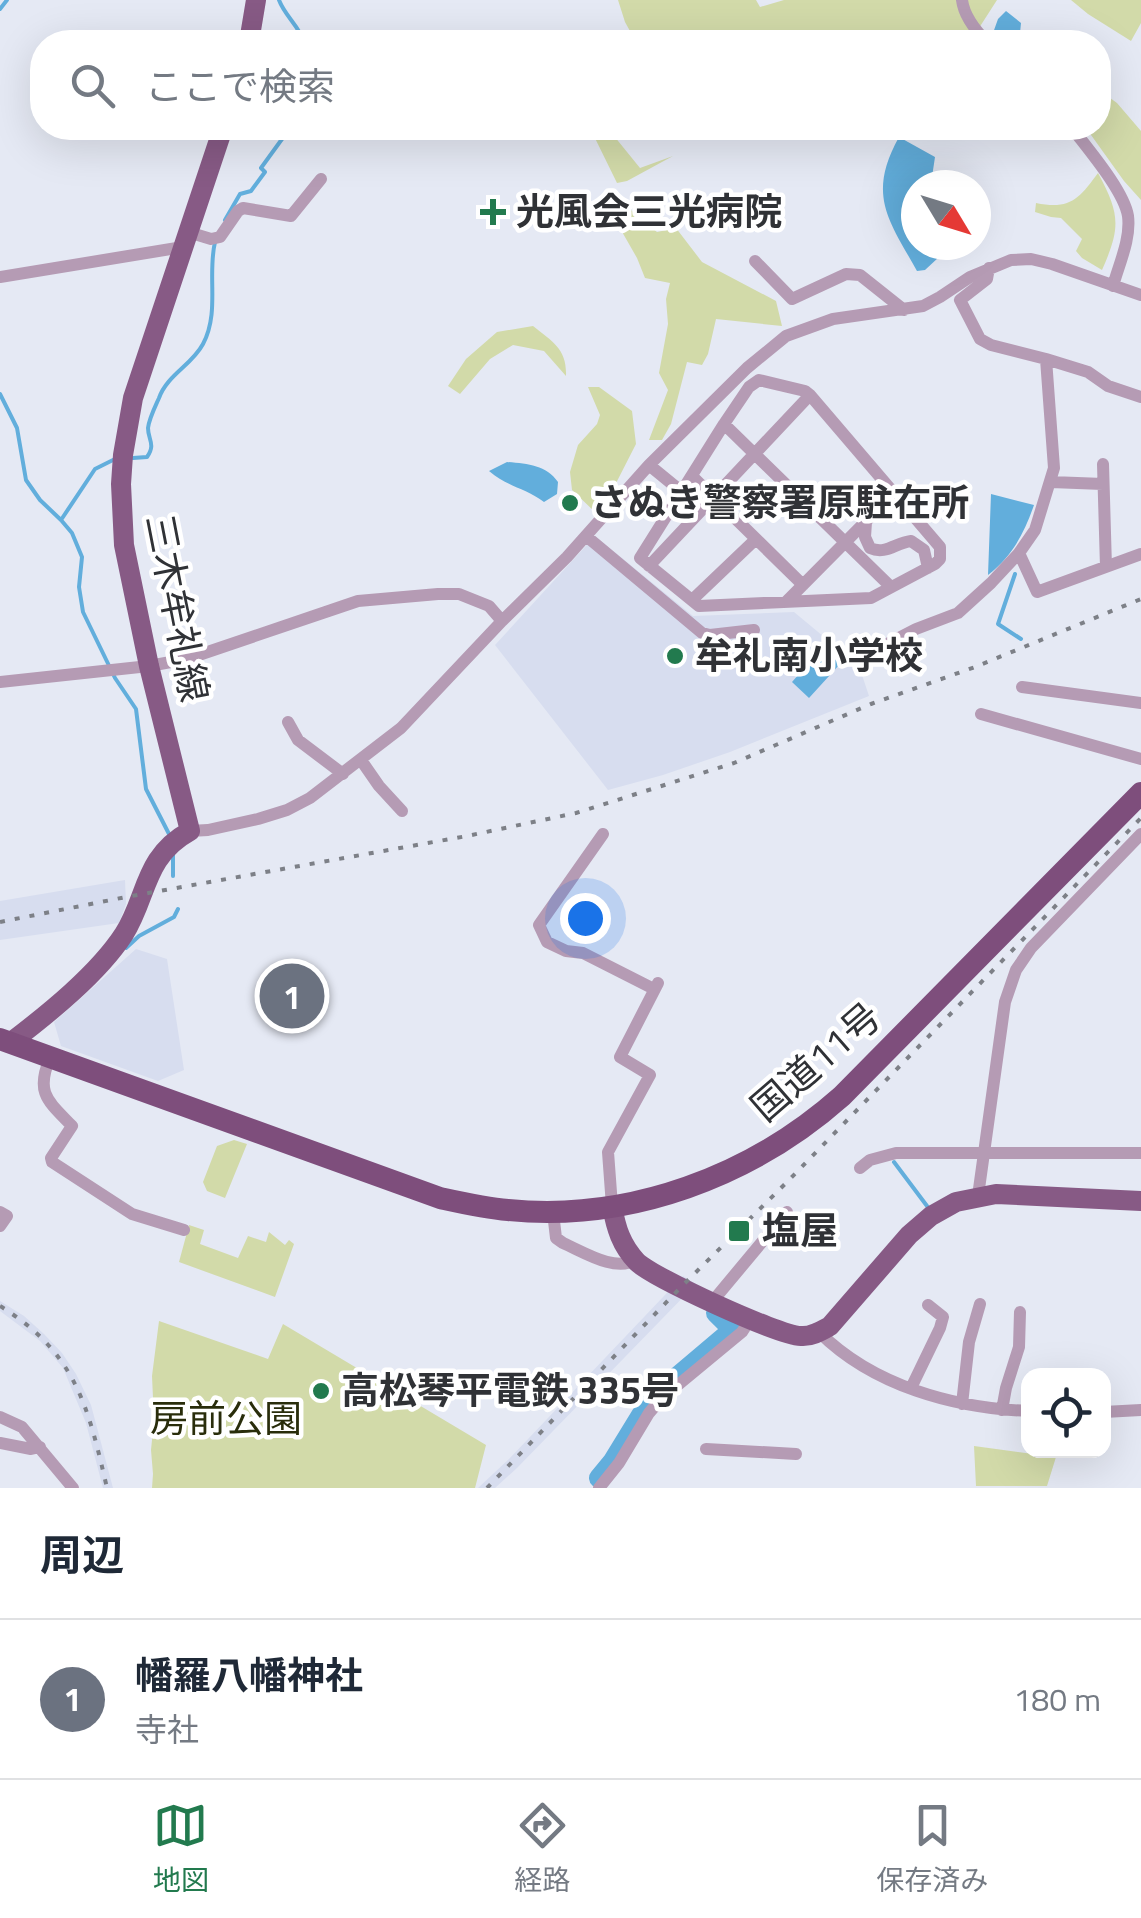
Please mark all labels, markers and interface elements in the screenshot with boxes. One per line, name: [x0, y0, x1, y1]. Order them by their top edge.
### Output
search box: [30, 30, 1111, 140]
text: ここで検索: [145, 57, 335, 115]
icon: search: [65, 58, 120, 113]
north arrow: [901, 170, 991, 260]
place label: 光風会三光病院: [516, 182, 782, 240]
marker: 光風会三光病院: [480, 199, 506, 225]
place label: さぬき警察署原駐在所: [590, 473, 969, 531]
marker: さぬき警察署原駐在所: [559, 492, 581, 514]
street label: 三木牟礼線: [131, 509, 225, 707]
place label: 牟礼南小学校: [695, 626, 923, 684]
marker: 牟礼南小学校: [664, 645, 686, 667]
your location: [560, 893, 611, 944]
pin: 1: [260, 958, 324, 1034]
street label: 国道11号: [737, 988, 893, 1134]
place label: 塩屋: [762, 1201, 838, 1259]
marker: 塩屋: [726, 1218, 752, 1244]
place label: 高松琴平電鉄 335号: [341, 1361, 679, 1419]
map controls: [1021, 1368, 1111, 1458]
button: locate: [1021, 1368, 1111, 1458]
marker: 高松琴平電鉄 335号: [310, 1380, 332, 1402]
park label: 房前公園: [150, 1389, 302, 1447]
text: 周辺: [40, 1522, 124, 1586]
text: 幡羅八幡神社: [135, 1646, 363, 1704]
text: 1: [64, 1675, 81, 1723]
text: 180 m: [1013, 1675, 1101, 1723]
text: 寺社: [135, 1705, 199, 1753]
tab: 地図: [153, 1798, 209, 1901]
tab: 経路: [514, 1798, 570, 1901]
tab: 保存済み: [876, 1798, 988, 1901]

